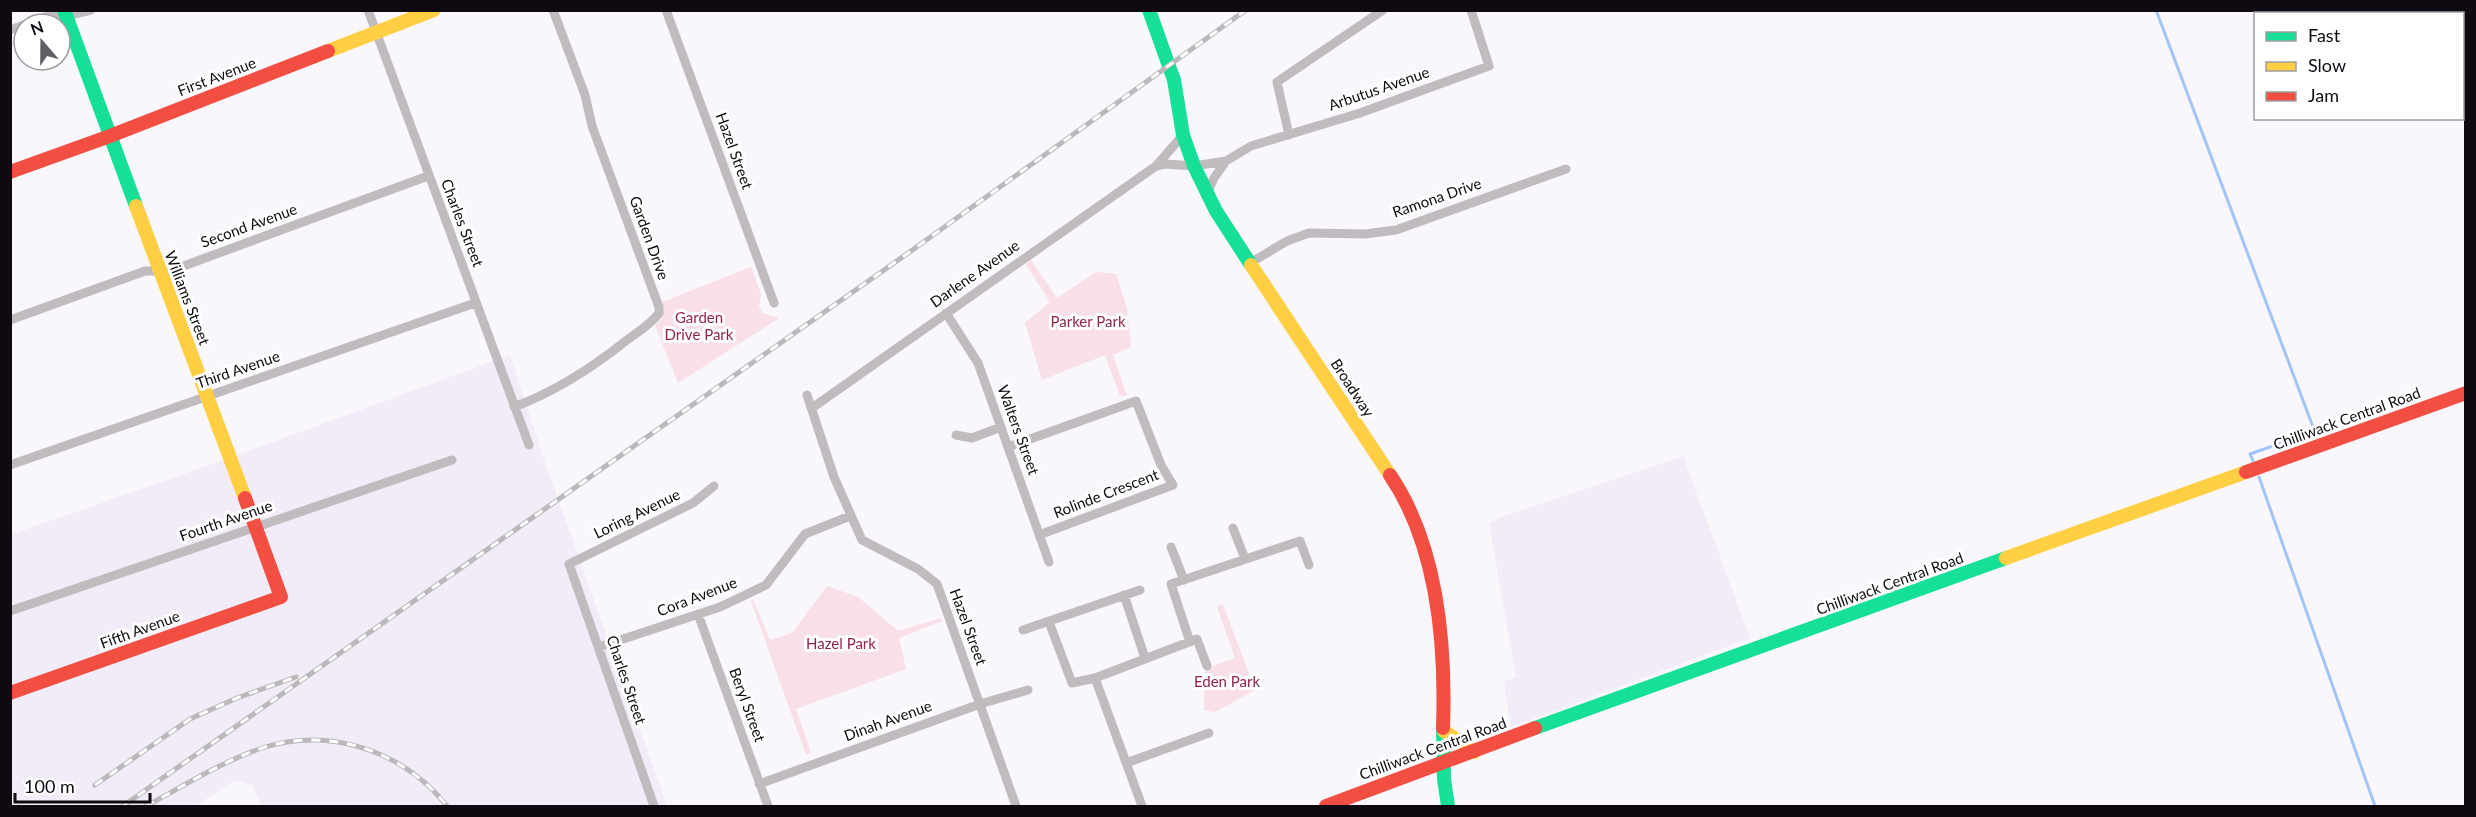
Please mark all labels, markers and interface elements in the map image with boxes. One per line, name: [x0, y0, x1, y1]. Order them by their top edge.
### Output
north arrow: [12, 12, 72, 72]
legend: [2254, 12, 2464, 120]
text: N: [28, 16, 46, 38]
text: Fast: [2308, 24, 2341, 46]
street label: First Avenue: [175, 53, 258, 99]
text: Slow: [2308, 54, 2346, 76]
street label: Arbutus Avenue: [1326, 62, 1432, 114]
text: Jam: [2308, 84, 2339, 106]
street label: Hazel Street: [713, 110, 757, 192]
street label: Ramona Drive: [1390, 173, 1484, 221]
street label: Charles Street: [438, 176, 488, 270]
street label: Garden Drive: [626, 193, 673, 282]
street label: Second Avenue: [198, 199, 299, 251]
street label: Darlene Avenue: [926, 236, 1023, 311]
street label: Williams Street: [162, 248, 214, 348]
park label: Garden Drive Park: [665, 308, 734, 343]
park label: Parker Park: [1050, 312, 1126, 330]
street label: Third Avenue: [193, 346, 282, 392]
street label: Broadway: [1327, 355, 1378, 420]
street label: Walters Street: [994, 382, 1044, 478]
street label: Chilliwack Central Road: [2271, 383, 2423, 453]
street label: Rolinde Crescent: [1051, 465, 1161, 521]
street label: Loring Avenue: [590, 484, 683, 542]
street label: Fourth Avenue: [177, 496, 274, 544]
street label: Chilliwack Central Road: [1814, 548, 1966, 618]
street label: Cora Avenue: [654, 573, 739, 620]
street label: Hazel Street: [947, 586, 991, 668]
street label: Fifth Avenue: [97, 606, 182, 652]
street label: Charles Street: [603, 633, 651, 727]
park label: Hazel Park: [806, 634, 876, 652]
street label: Beryl Street: [726, 665, 770, 745]
park label: Eden Park: [1194, 672, 1260, 690]
street label: Dinah Avenue: [841, 696, 934, 744]
street label: Chilliwack Central Road: [1357, 713, 1509, 783]
scale bar: [15, 766, 150, 804]
text: 100 m: [24, 775, 75, 797]

